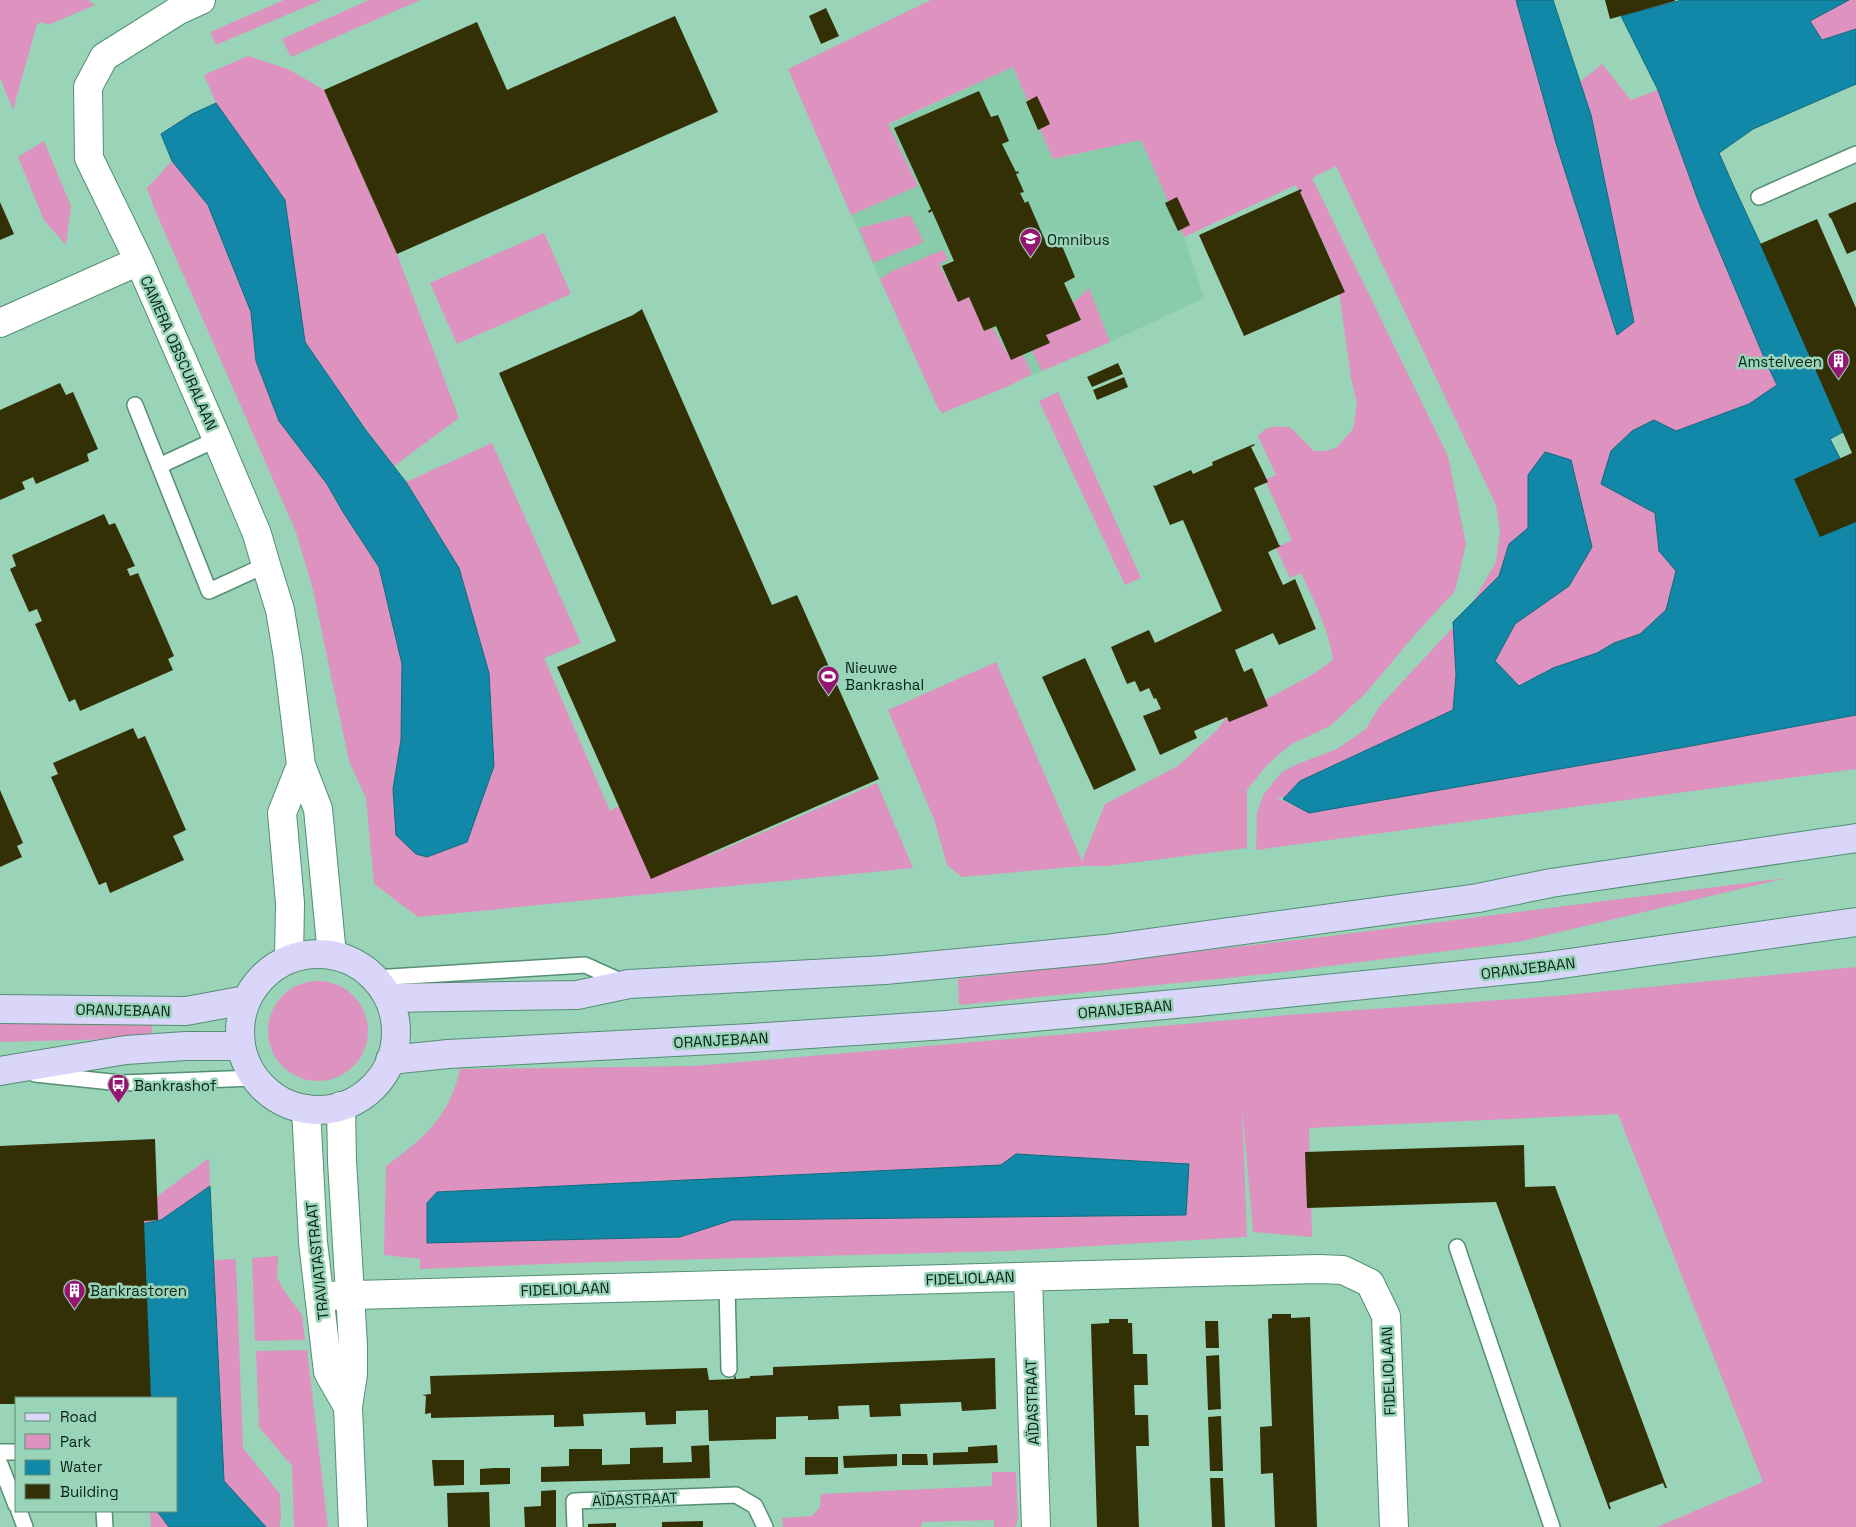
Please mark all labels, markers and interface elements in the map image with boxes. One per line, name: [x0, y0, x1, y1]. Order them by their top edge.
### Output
school or university icon: Omnibus: [1019, 227, 1043, 258]
place label: Omnibus: [1047, 230, 1110, 249]
street label: CAMERA OBSCURALAAN: [136, 273, 222, 433]
building icon: Amstelveen: [1826, 349, 1850, 380]
place label: Amstelveen: [1738, 352, 1822, 371]
place label: Nieuwe Bankrashal: [845, 658, 924, 694]
sports icon: Nieuwe Bankrashal: [817, 664, 841, 695]
street label: ORANJEBAAN: [1480, 953, 1576, 983]
street label: ORANJEBAAN: [1077, 995, 1173, 1023]
street label: ORANJEBAAN: [75, 1000, 171, 1020]
street label: ORANJEBAAN: [673, 1028, 769, 1052]
bus stop icon: Bankrashof: [106, 1073, 130, 1104]
place label: Bankrashof: [134, 1076, 217, 1095]
street label: TRAVIATASTRAAT: [301, 1201, 333, 1321]
street label: FIDELIOLAAN: [925, 1267, 1015, 1289]
building icon: Bankrastoren: [62, 1278, 86, 1309]
street label: FIDELIOLAAN: [520, 1278, 610, 1300]
place label: Bankrastoren: [90, 1281, 187, 1300]
street label: FIDELIOLAAN: [1377, 1326, 1399, 1416]
street label: AÏDASTRAAT: [1021, 1359, 1043, 1445]
legend: [15, 1397, 178, 1512]
text: Road: [60, 1407, 97, 1426]
text: Park: [60, 1432, 91, 1451]
text: Water: [60, 1457, 103, 1476]
text: Building: [60, 1482, 119, 1501]
street label: AÏDASTRAAT: [592, 1488, 678, 1510]

